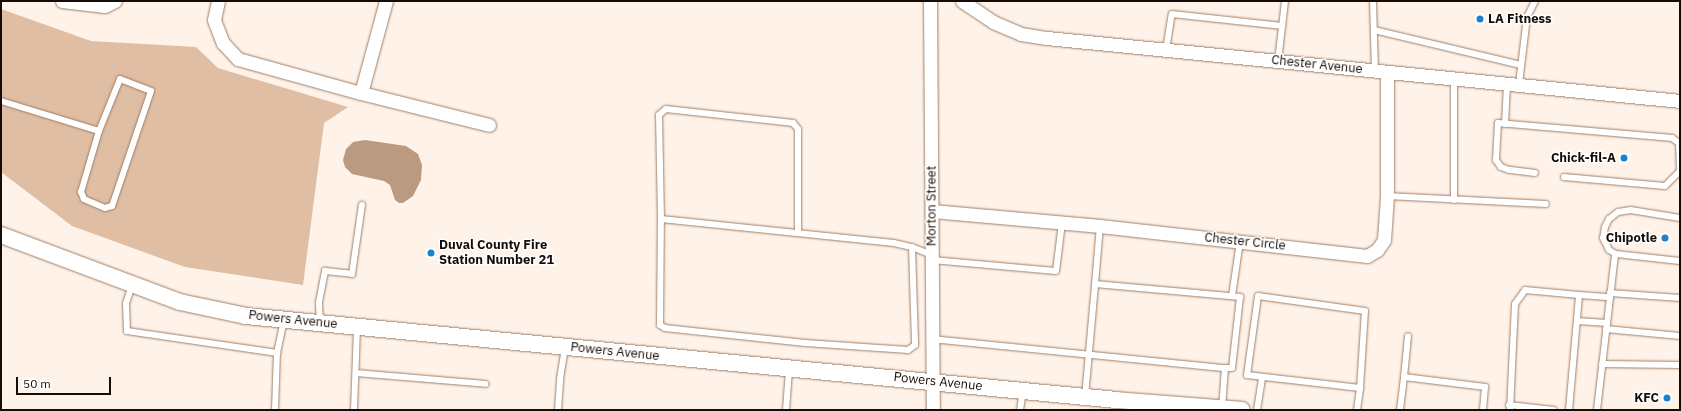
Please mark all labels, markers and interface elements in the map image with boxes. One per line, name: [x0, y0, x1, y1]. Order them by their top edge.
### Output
place label: LA Fitness: [1488, 11, 1551, 27]
marker: LA Fitness: [1475, 14, 1485, 24]
street label: Chester Avenue: [1271, 52, 1363, 78]
place label: Chick-fil-A: [1551, 150, 1616, 166]
marker: Chick-fil-A: [1619, 153, 1629, 163]
street label: Morton Street: [924, 166, 940, 246]
street label: Chester Circle: [1204, 230, 1286, 254]
place label: Chipotle: [1606, 230, 1657, 246]
marker: Chipotle: [1660, 233, 1670, 243]
place label: Duval County Fire Station Number 21: [439, 238, 554, 269]
marker: Duval County Fire Station Number 21: [426, 248, 436, 258]
street label: Powers Avenue: [248, 308, 338, 332]
street label: Powers Avenue: [570, 340, 660, 364]
scale bar: [18, 369, 113, 395]
street label: Powers Avenue: [893, 370, 983, 394]
text: 50 m: [23, 376, 51, 391]
place label: KFC: [1634, 390, 1659, 406]
marker: KFC: [1662, 393, 1672, 403]

